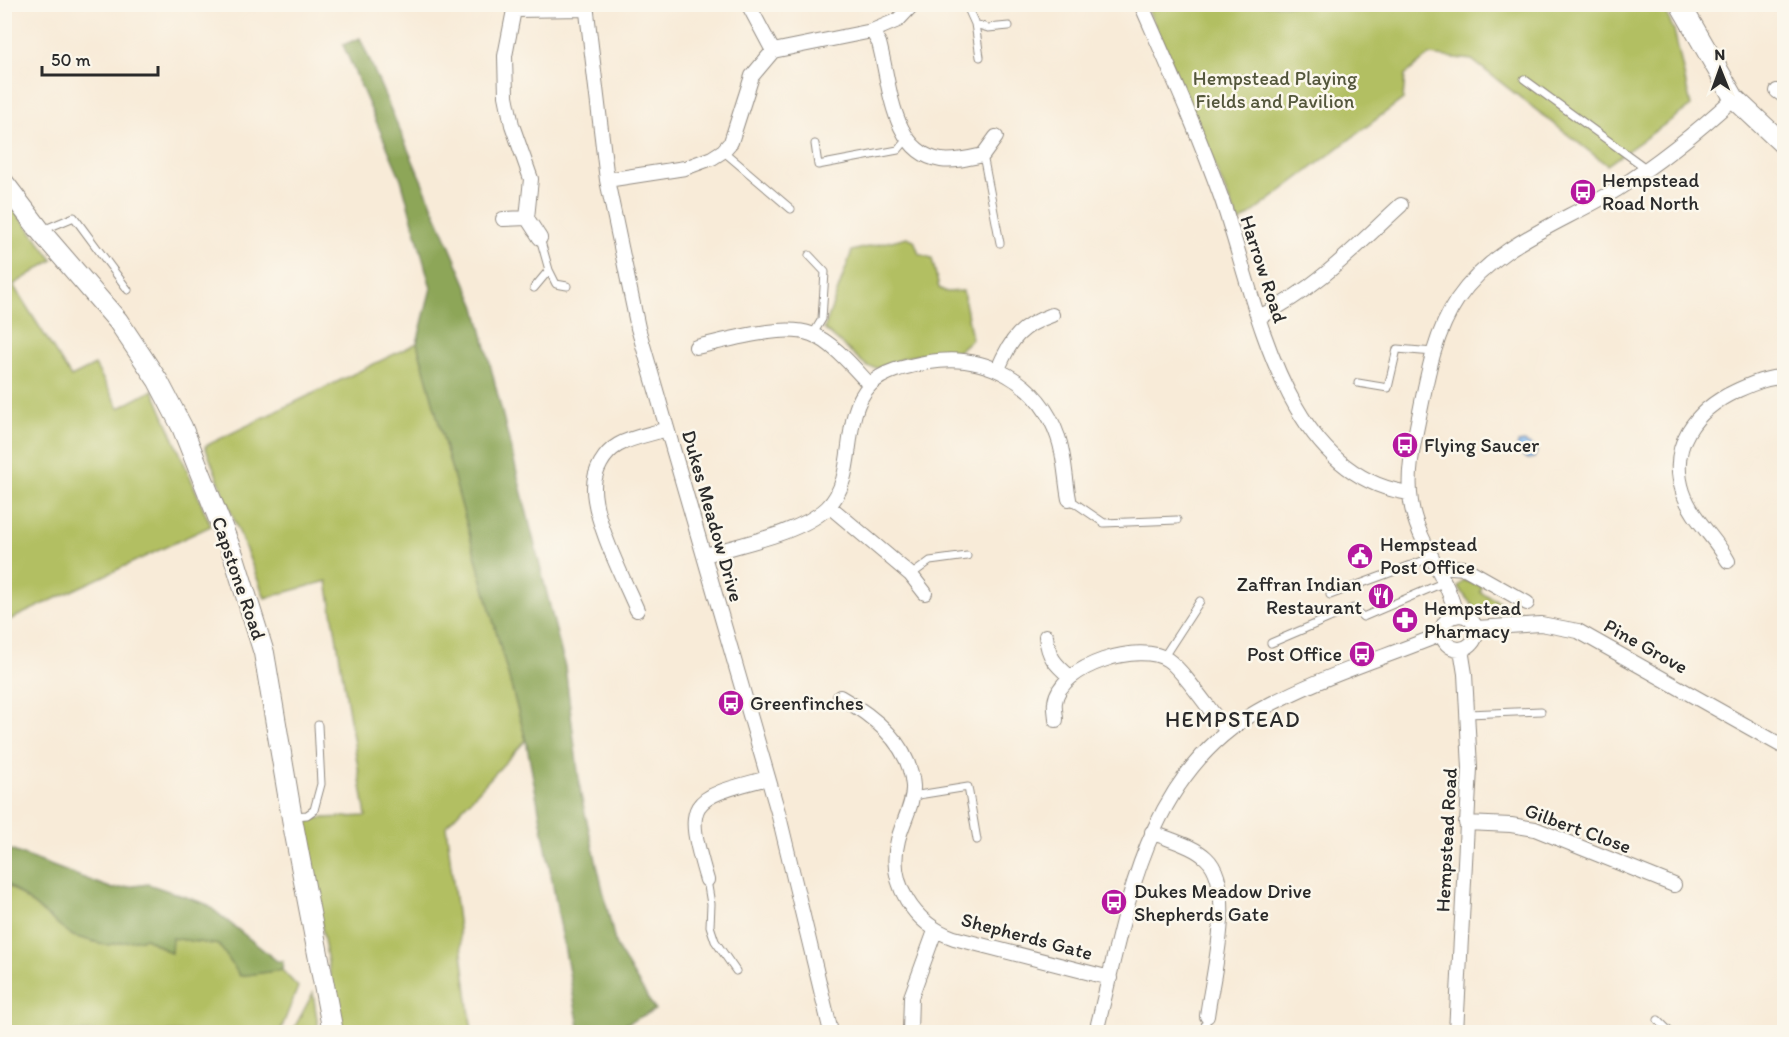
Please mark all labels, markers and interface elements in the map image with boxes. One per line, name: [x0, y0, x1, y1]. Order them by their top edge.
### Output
scale bar: [42, 39, 158, 77]
north arrow: [1690, 39, 1750, 99]
text: N: [1714, 45, 1725, 64]
text: 50 m: [51, 49, 91, 71]
park label: Hempstead Playing Fields and Pavilion: [1193, 66, 1358, 113]
place label: Hempstead Road North: [1602, 168, 1699, 215]
bus stop icon: Hempstead Road North: [1568, 177, 1598, 207]
street label: Harrow Road: [1235, 212, 1293, 326]
street label: Dukes Meadow Drive: [677, 427, 749, 605]
bus stop icon: Flying Saucer: [1390, 430, 1420, 460]
place label: Flying Saucer: [1424, 433, 1539, 457]
street label: Capstone Road: [207, 513, 271, 643]
place label: Hempstead Post Office: [1380, 532, 1477, 579]
public building icon: Hempstead Post Office: [1345, 541, 1375, 571]
place label: Zaffran Indian Restaurant: [1237, 572, 1363, 619]
restaurant icon: Zaffran Indian Restaurant: [1366, 581, 1396, 611]
place label: Hempstead Pharmacy: [1424, 596, 1521, 643]
pharmacy icon: Hempstead Pharmacy: [1390, 605, 1420, 635]
street label: Pine Grove: [1600, 613, 1692, 679]
bus stop icon: Post Office: [1347, 639, 1377, 669]
place label: Post Office: [1247, 642, 1342, 666]
bus stop icon: Greenfinches: [716, 688, 746, 718]
place label: Greenfinches: [750, 691, 864, 715]
district label: HEMPSTEAD: [1165, 706, 1301, 733]
street label: Hempstead Road: [1430, 767, 1462, 913]
street label: Gilbert Close: [1521, 798, 1635, 858]
place label: Dukes Meadow Drive Shepherds Gate: [1134, 879, 1312, 926]
bus stop icon: Dukes Meadow Drive Shepherds Gate: [1099, 887, 1129, 917]
street label: Shepherds Gate: [959, 907, 1095, 965]

